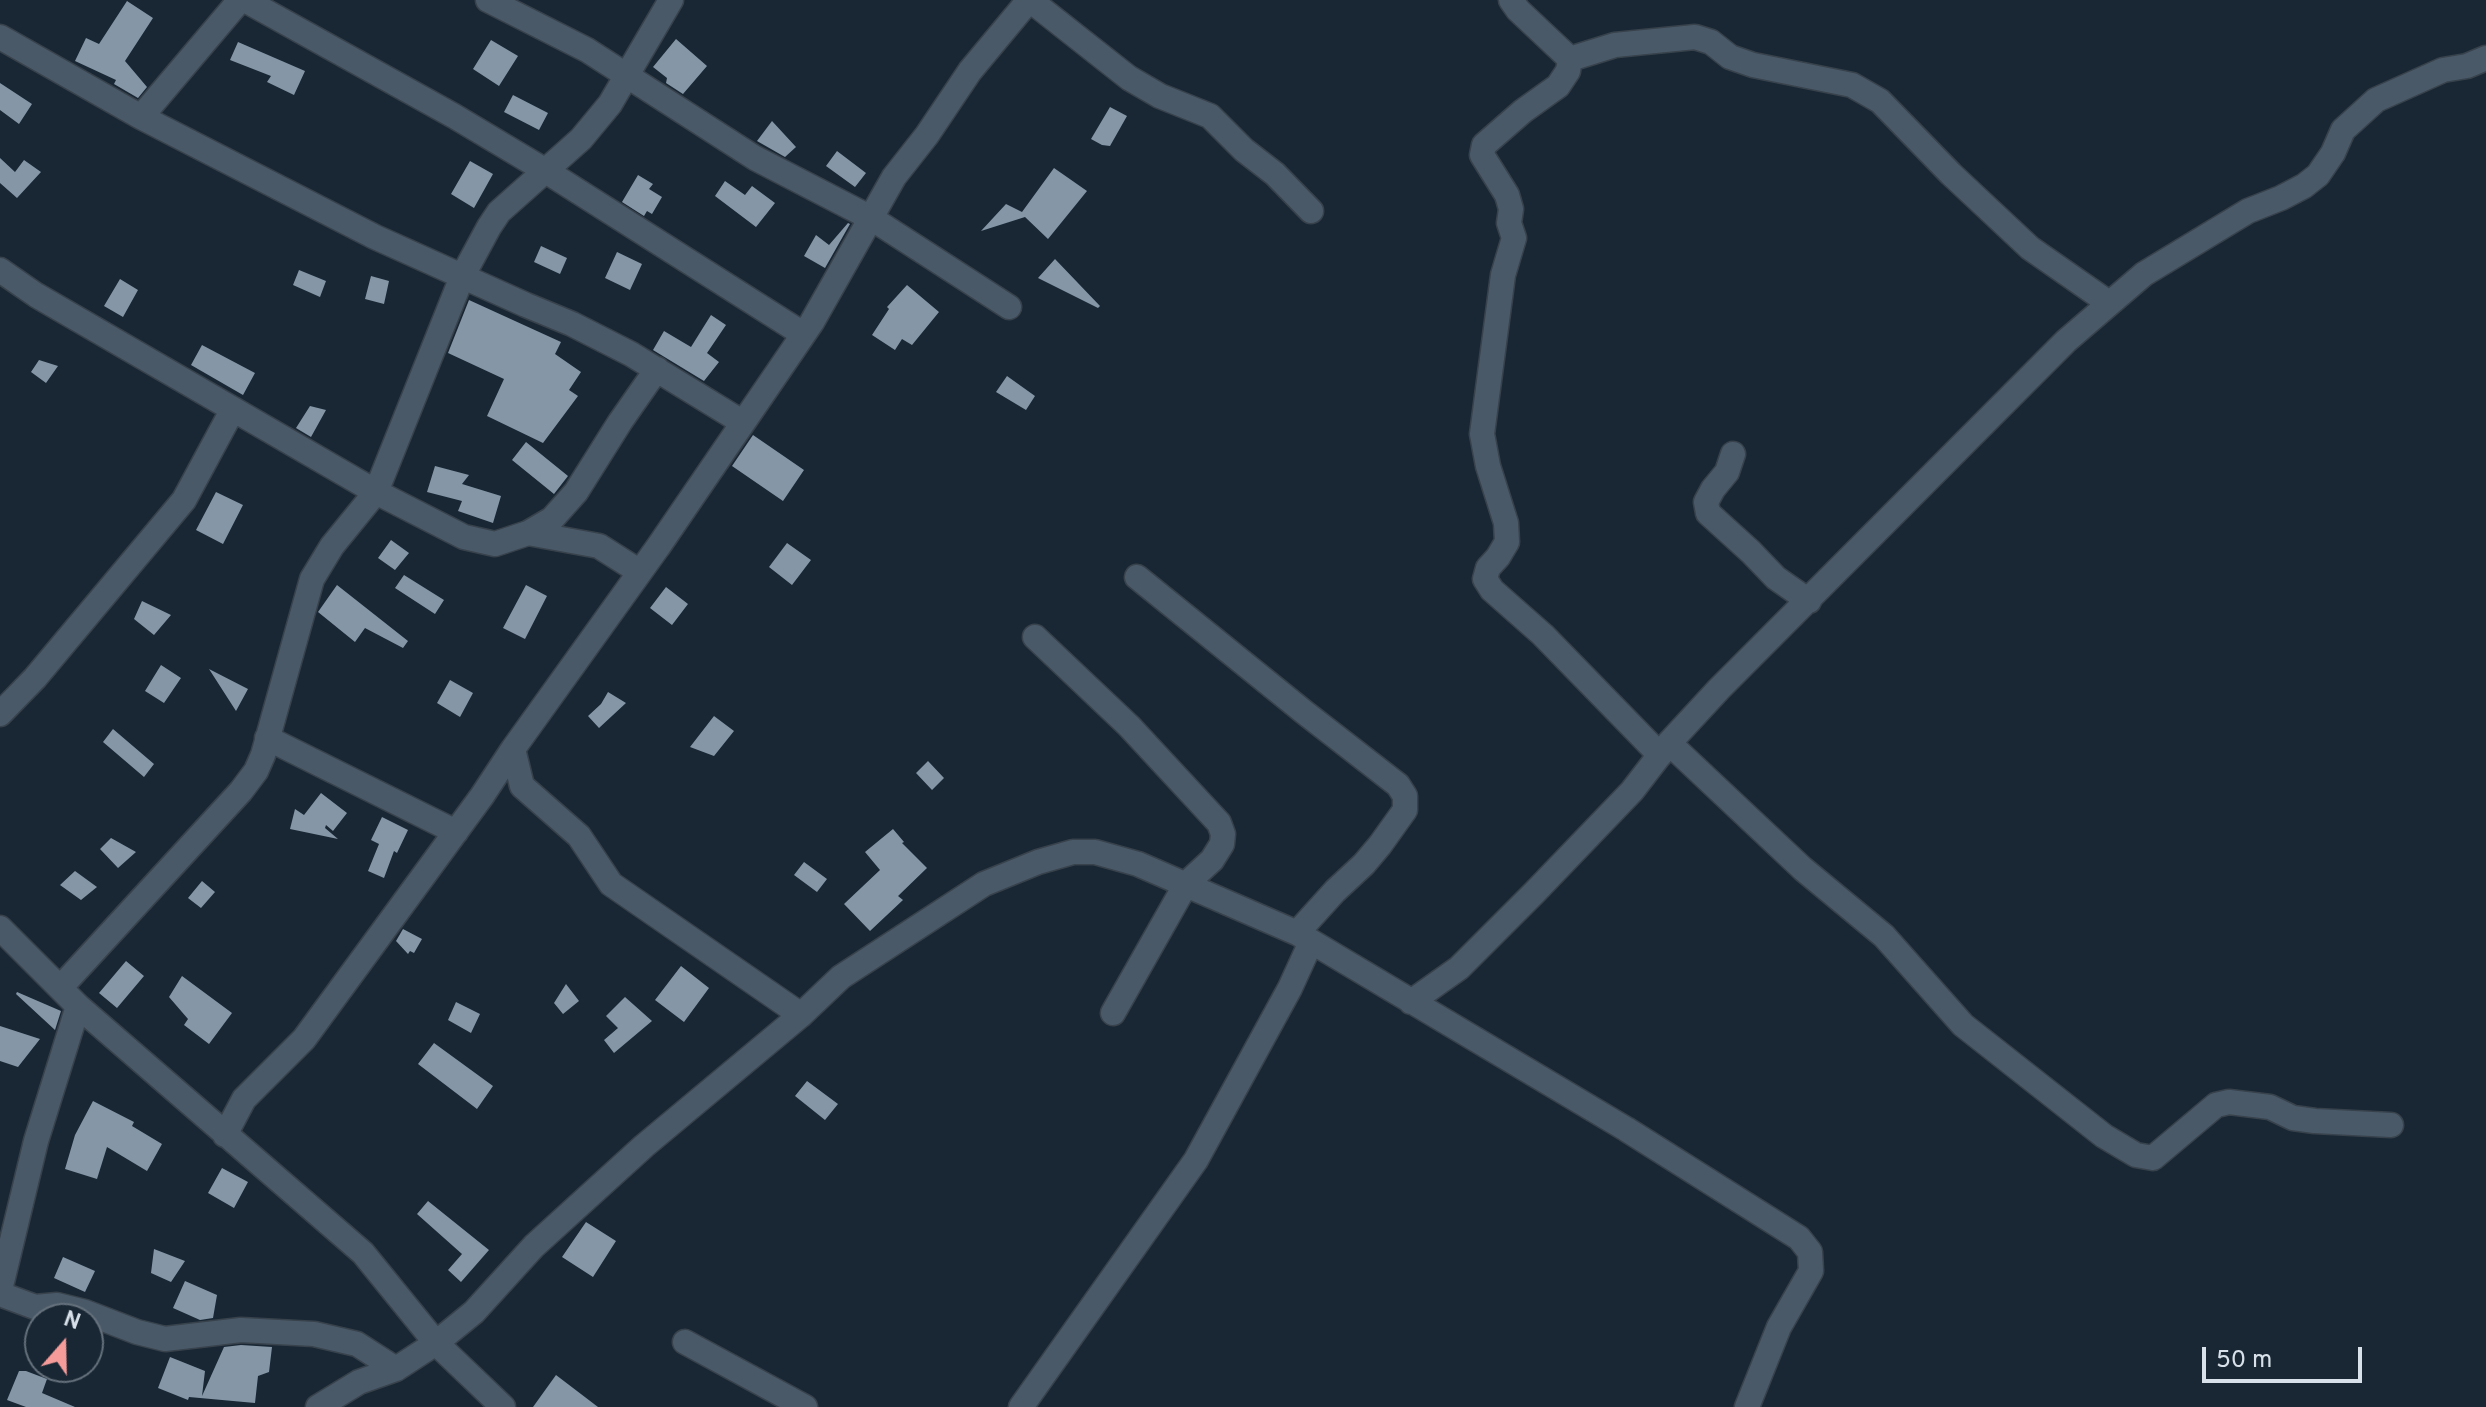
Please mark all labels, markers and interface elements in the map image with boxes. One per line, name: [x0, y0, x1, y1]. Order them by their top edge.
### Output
north arrow: [24, 1303, 104, 1383]
text: N: [60, 1306, 84, 1337]
scale bar: [2206, 1331, 2366, 1381]
text: 50 m: [2216, 1346, 2272, 1376]

